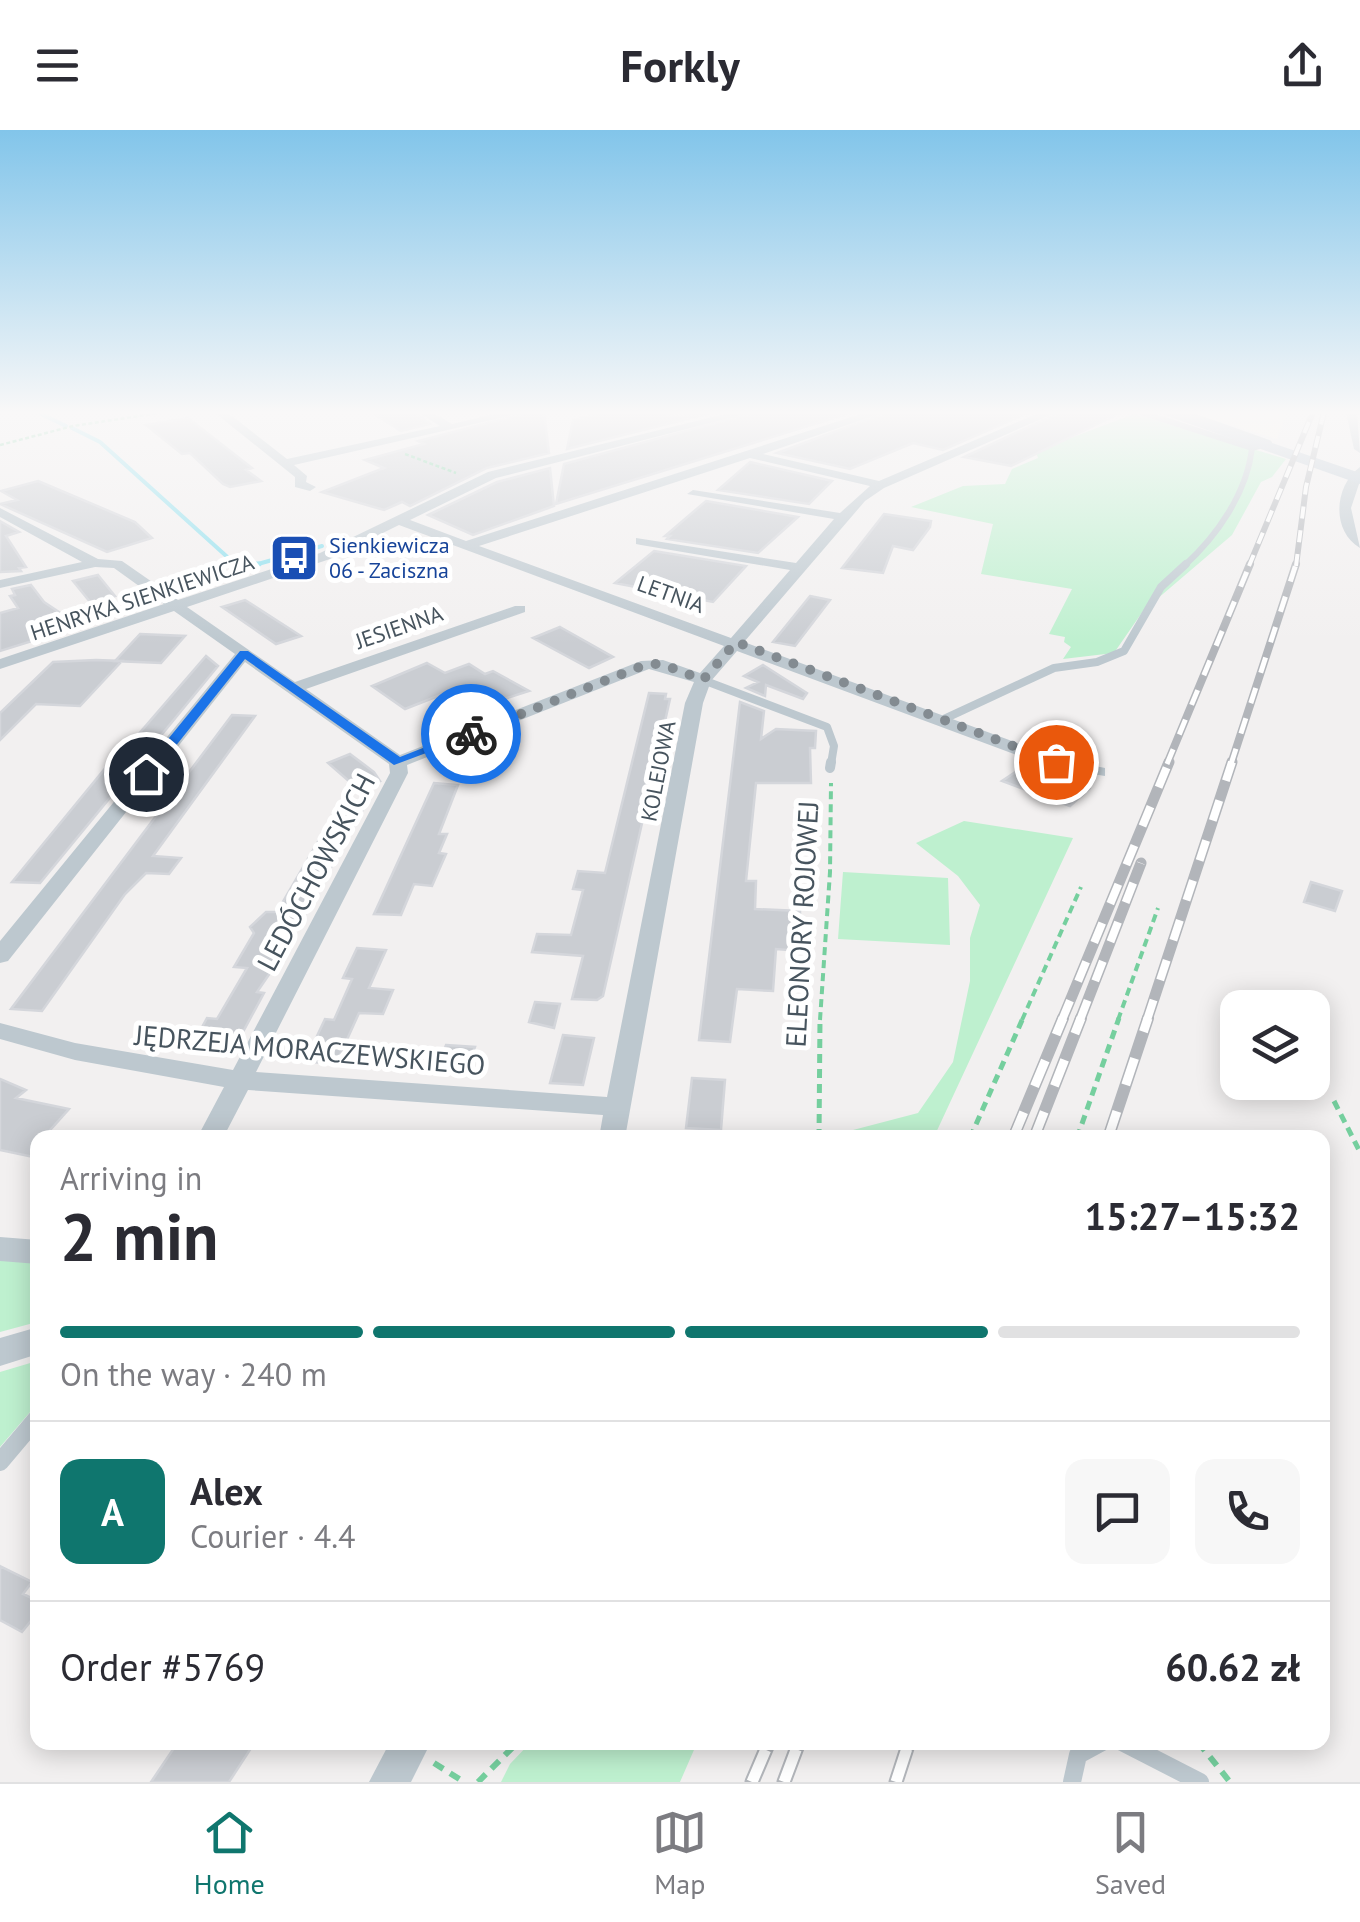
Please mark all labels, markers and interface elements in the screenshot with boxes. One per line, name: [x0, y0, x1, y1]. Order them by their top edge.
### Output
text: Forkly: [620, 36, 740, 94]
icon: menu: [30, 38, 85, 93]
icon: share: [1275, 38, 1330, 93]
place label: Sienkiewicza 06 - Zaciszna: [329, 531, 450, 584]
bus stop icon: Sienkiewicza 06 - Zaciszna: [268, 532, 320, 584]
street label: HENRYKA SIENKIEWICZA: [27, 548, 257, 646]
street label: LETNIA: [634, 569, 709, 619]
street label: JESIENNA: [351, 599, 446, 655]
courier: [421, 684, 521, 784]
icon: bike: [444, 707, 499, 762]
street label: KOLEJOWA: [635, 718, 682, 824]
pin: [1014, 720, 1099, 805]
pin: [104, 732, 189, 817]
icon: bag: [1029, 735, 1084, 790]
icon: home: [119, 747, 174, 802]
street label: LEDÓCHOWSKICH: [248, 767, 383, 977]
street label: ELEONORY ROJOWEJ: [777, 800, 826, 1048]
map controls: [1220, 990, 1330, 1100]
button: layers: [1220, 990, 1330, 1100]
street label: JĘDRZEJA MORACZEWSKIEGO: [132, 1016, 487, 1083]
text: Arriving in: [60, 1157, 202, 1199]
text: 15:27–15:32: [1085, 1191, 1300, 1240]
text: 2 min: [60, 1194, 219, 1278]
text: On the way · 240 m: [60, 1353, 327, 1395]
button: chat: [1065, 1459, 1170, 1564]
button: phone: [1195, 1459, 1300, 1564]
text: Alex: [190, 1466, 263, 1515]
text: A: [101, 1487, 124, 1536]
text: Courier · 4.4: [190, 1515, 356, 1557]
text: Order #5769: [60, 1642, 265, 1691]
text: 60.62 zł: [1165, 1642, 1300, 1691]
tab: Home: [194, 1805, 265, 1902]
tab: Map: [652, 1805, 707, 1902]
tab: Saved: [1095, 1805, 1166, 1902]

